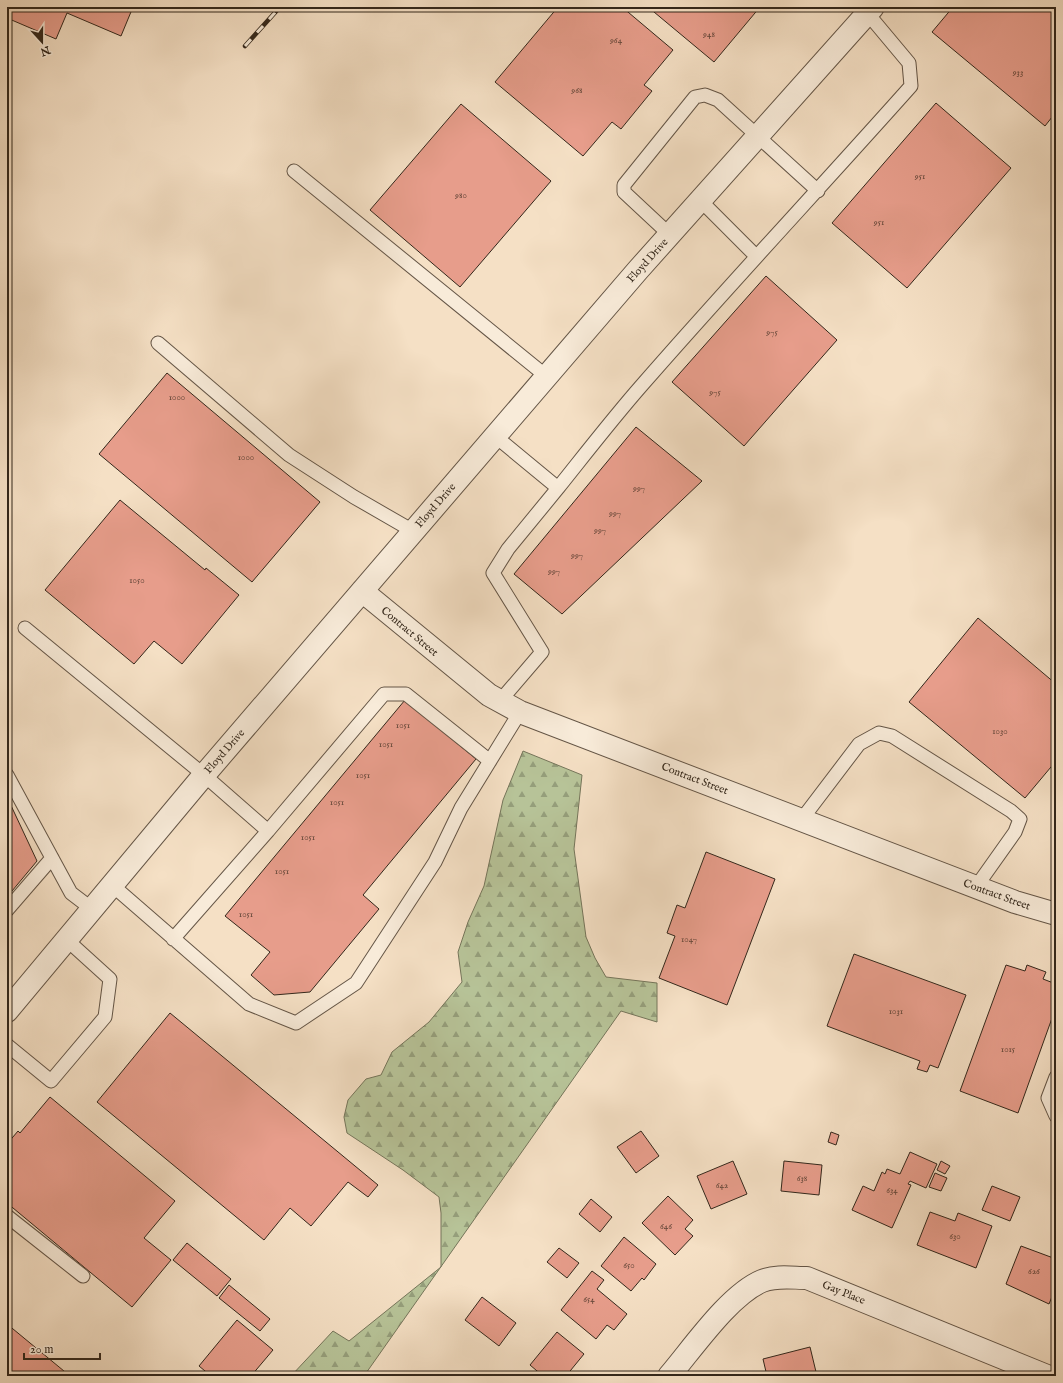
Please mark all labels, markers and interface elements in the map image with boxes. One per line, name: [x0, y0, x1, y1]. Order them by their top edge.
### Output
north arrow: [22, 22, 62, 62]
house number: 948: [702, 29, 715, 40]
house number: 964: [609, 35, 623, 46]
text: N: [38, 42, 53, 59]
house number: 933: [1012, 67, 1023, 78]
house number: 968: [570, 85, 583, 96]
house number: 951: [914, 171, 925, 182]
house number: 980: [454, 190, 467, 201]
house number: 951: [873, 217, 884, 228]
street label: Floyd Drive: [624, 236, 671, 286]
house number: 975: [765, 327, 778, 338]
house number: 975: [708, 387, 721, 398]
house number: 1000: [169, 392, 185, 403]
house number: 1000: [238, 452, 254, 463]
street label: Floyd Drive: [412, 480, 459, 531]
house number: 997: [632, 483, 645, 494]
house number: 997: [608, 508, 621, 519]
house number: 997: [593, 525, 606, 536]
house number: 997: [570, 550, 583, 561]
house number: 997: [547, 566, 560, 577]
house number: 1050: [129, 575, 145, 586]
street label: Contract Street: [378, 604, 441, 660]
house number: 1051: [396, 720, 410, 731]
street label: Floyd Drive: [201, 726, 248, 777]
house number: 1030: [992, 726, 1008, 737]
house number: 1051: [379, 739, 393, 750]
street label: Contract Street: [659, 760, 730, 798]
house number: 1051: [356, 770, 370, 781]
house number: 1051: [330, 797, 344, 808]
house number: 1051: [301, 832, 315, 843]
house number: 1051: [275, 866, 289, 877]
street label: Contract Street: [961, 876, 1032, 914]
house number: 1051: [239, 909, 253, 920]
house number: 1047: [681, 934, 697, 945]
house number: 1031: [889, 1006, 903, 1017]
house number: 1015: [1001, 1044, 1016, 1055]
house number: 638: [797, 1173, 808, 1184]
house number: 642: [716, 1180, 728, 1191]
house number: 634: [886, 1185, 898, 1196]
house number: 646: [660, 1221, 672, 1232]
house number: 630: [949, 1231, 961, 1242]
house number: 650: [623, 1260, 635, 1271]
house number: 626: [1028, 1266, 1040, 1277]
street label: Gay Place: [820, 1278, 867, 1308]
house number: 654: [583, 1294, 595, 1305]
scale bar: [24, 1335, 100, 1361]
text: 20 m: [30, 1342, 53, 1357]

